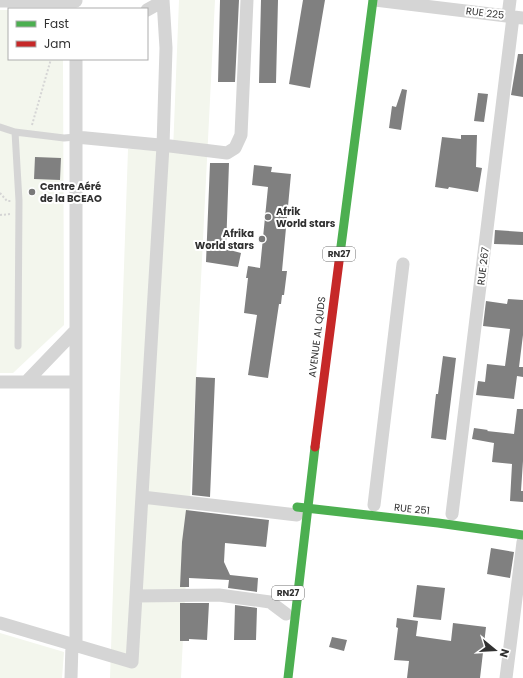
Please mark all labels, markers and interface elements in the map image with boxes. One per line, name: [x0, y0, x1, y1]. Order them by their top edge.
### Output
street label: RUE 225: [465, 3, 505, 23]
legend: [8, 8, 148, 60]
text: Fast: [44, 15, 69, 32]
text: Jam: [44, 35, 71, 52]
place label: Centre Aéré de la BCEAO: [40, 179, 102, 206]
marker: Centre Aéré de la BCEAO: [27, 187, 37, 197]
place label: Afrik World stars: [276, 204, 336, 231]
marker: Afrik World stars: [263, 212, 273, 222]
place label: Afrika World stars: [195, 226, 254, 253]
marker: Afrika World stars: [257, 234, 267, 244]
street label: RUE 267: [473, 246, 493, 286]
road number: RN27: [323, 247, 355, 261]
street label: AVENUE AL QUDS: [305, 296, 329, 378]
street label: RUE 251: [393, 500, 431, 518]
road number: RN27: [272, 586, 304, 600]
north arrow: [475, 630, 515, 670]
text: N: [496, 647, 513, 660]

